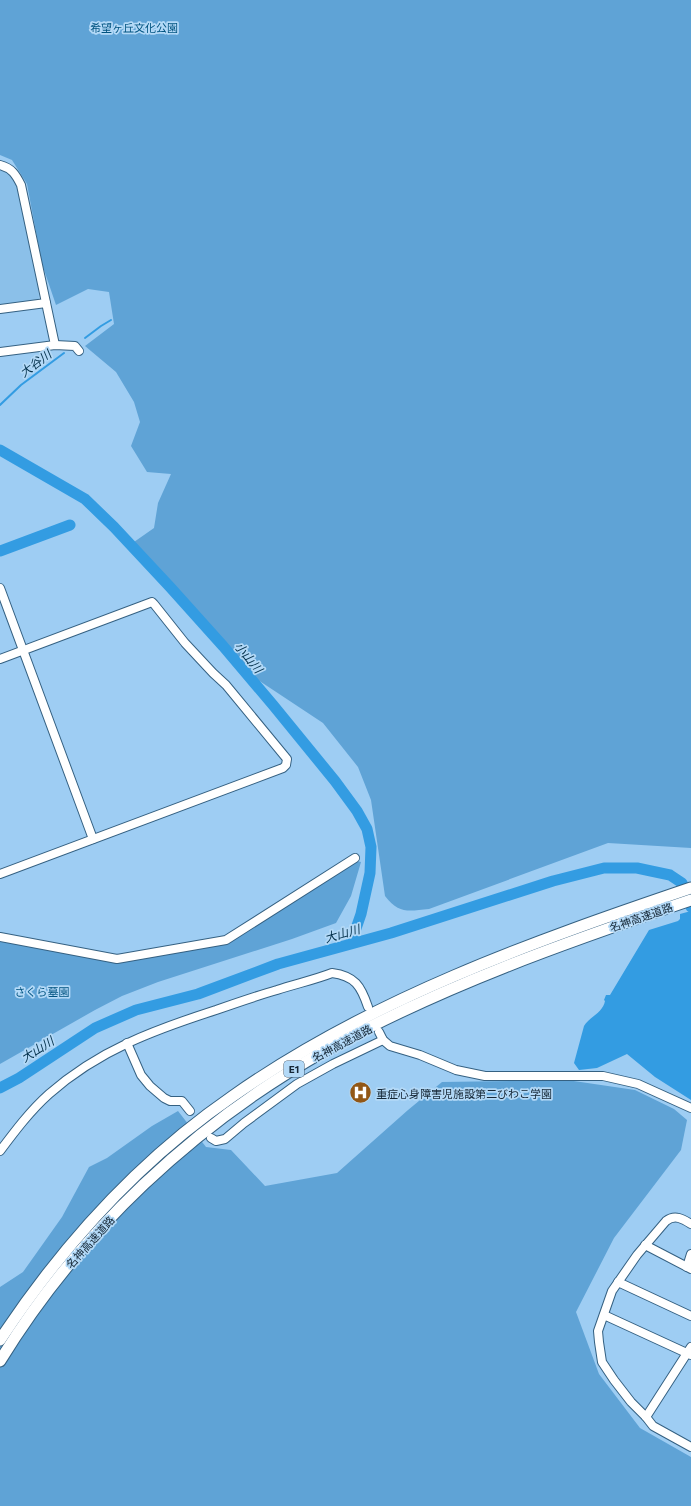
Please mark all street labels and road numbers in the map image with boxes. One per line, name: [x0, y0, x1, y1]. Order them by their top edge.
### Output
street label: 名神高速道路: [608, 900, 674, 934]
street label: 名神高速道路: [310, 1022, 374, 1064]
road number: E1: [284, 1061, 304, 1077]
street label: 名神高速道路: [63, 1213, 117, 1271]

